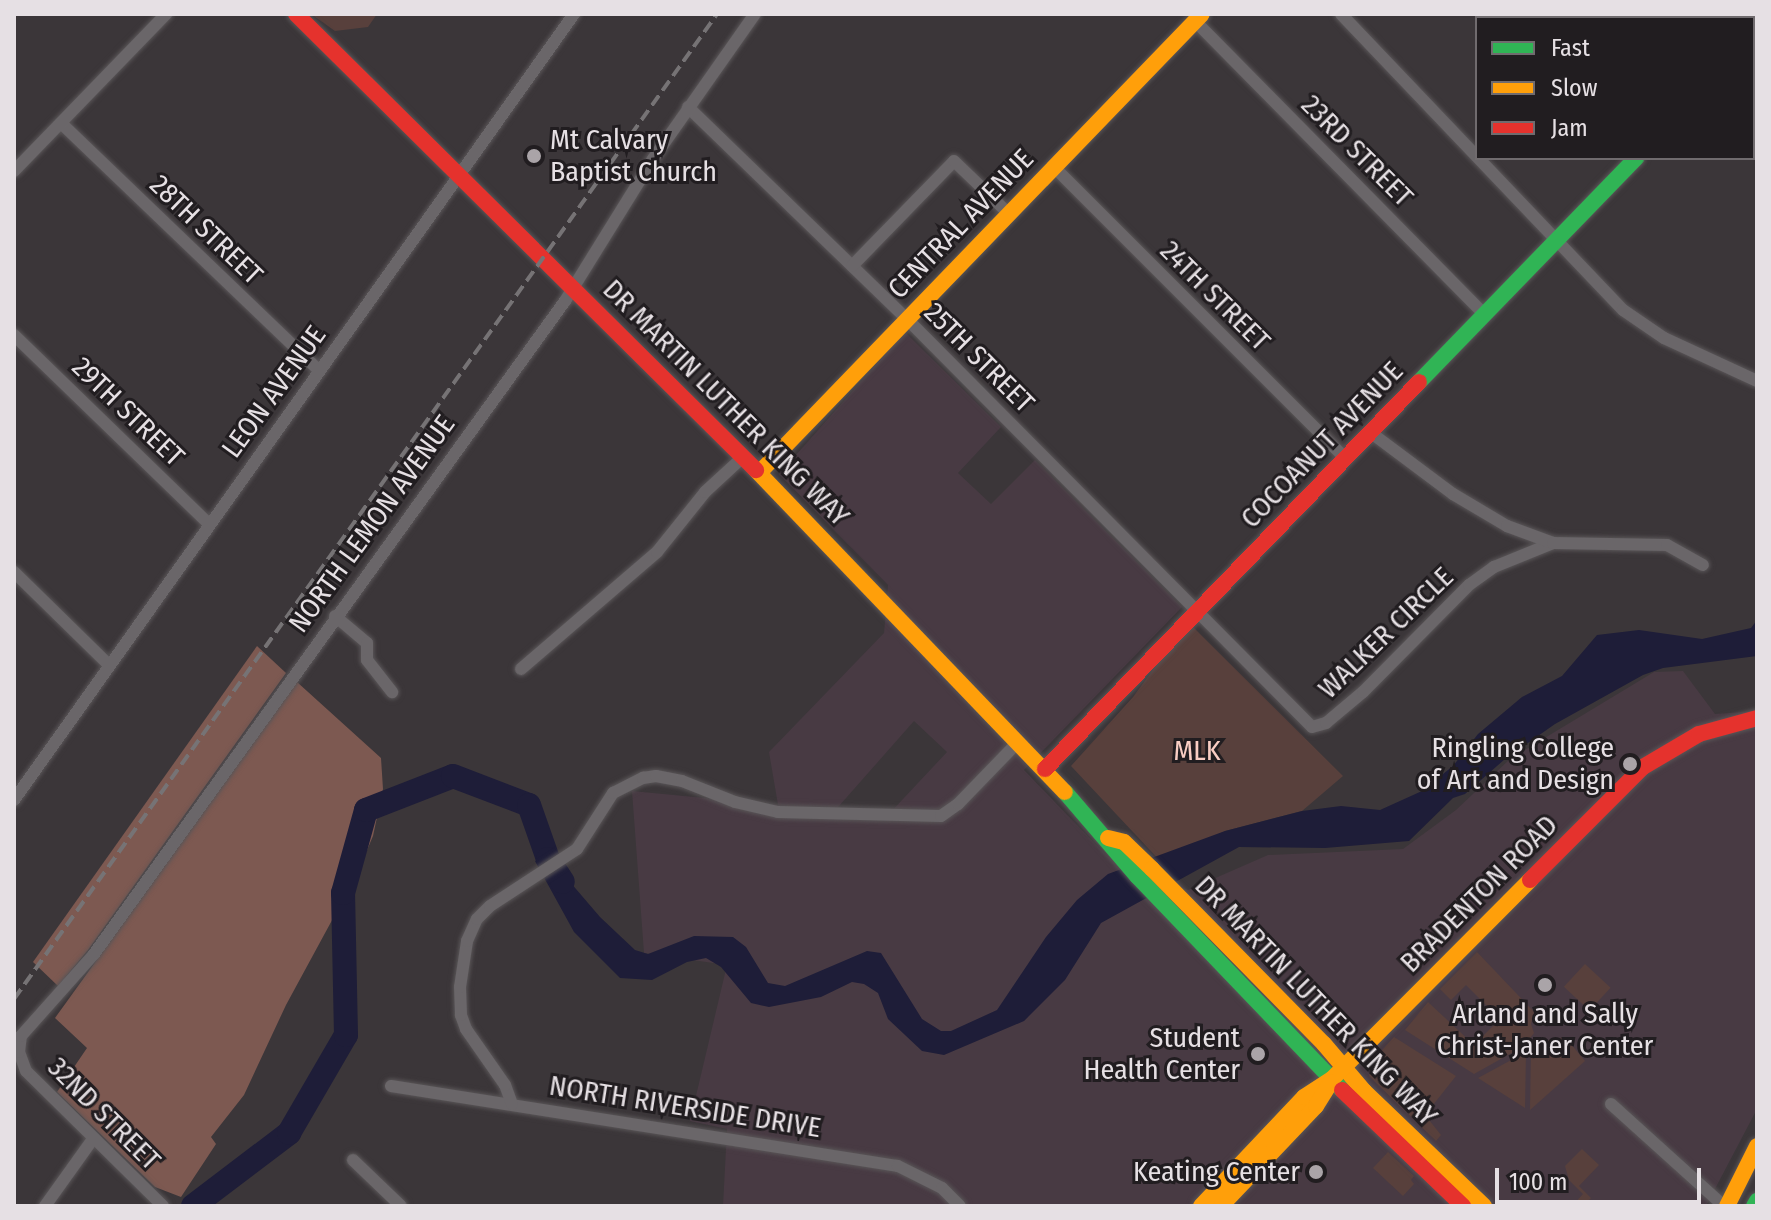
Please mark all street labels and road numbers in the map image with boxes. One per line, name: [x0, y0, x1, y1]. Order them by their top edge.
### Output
street label: 23RD STREET: [1294, 88, 1420, 214]
street label: CENTRAL AVENUE: [881, 142, 1041, 306]
street label: 28TH STREET: [143, 168, 269, 292]
street label: 24TH STREET: [1153, 234, 1277, 358]
street label: DR MARTIN LUTHER KING WAY: [596, 273, 856, 533]
street label: 25TH STREET: [917, 296, 1041, 420]
street label: LEON AVENUE: [215, 320, 333, 464]
street label: 29TH STREET: [65, 350, 191, 474]
street label: COCOANUT AVENUE: [1234, 355, 1410, 535]
street label: NORTH LEMON AVENUE: [282, 409, 462, 639]
street label: WALKER CIRCLE: [1312, 560, 1460, 706]
street label: BRADENTON ROAD: [1394, 809, 1564, 979]
street label: DR MARTIN LUTHER KING WAY: [1188, 869, 1444, 1133]
street label: 32ND STREET: [41, 1051, 167, 1177]
street label: NORTH RIVERSIDE DRIVE: [547, 1069, 823, 1145]

